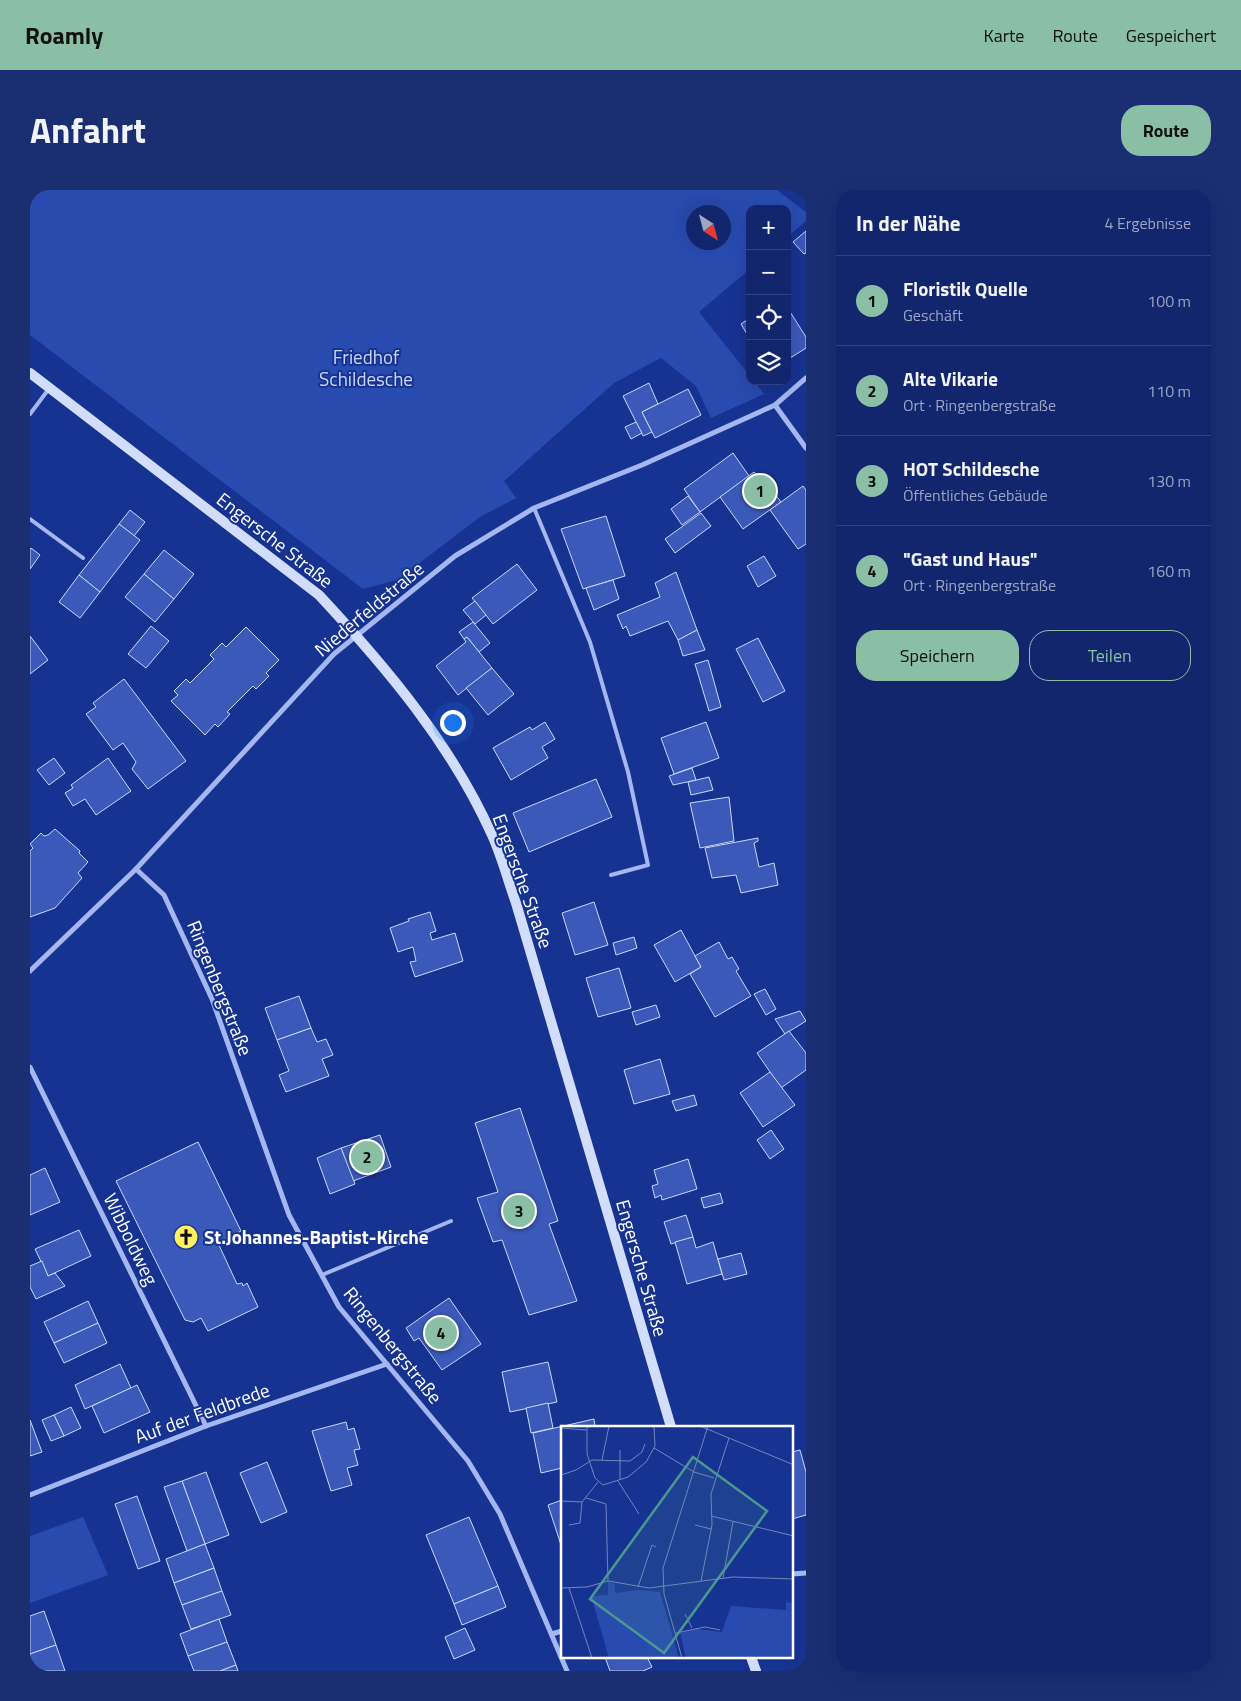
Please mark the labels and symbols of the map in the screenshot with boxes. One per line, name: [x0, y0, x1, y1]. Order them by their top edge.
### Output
north arrow: [686, 205, 731, 250]
park label: Friedhof Schildesche: [319, 342, 413, 393]
pin: 1: [744, 472, 776, 510]
street label: Engersche Straße: [211, 485, 340, 594]
street label: Niederfeldstraße: [308, 554, 430, 663]
your location: [440, 710, 466, 736]
street label: Engersche Straße: [486, 810, 561, 952]
street label: Ringenbergstraße: [180, 916, 261, 1060]
pin: 2: [351, 1138, 383, 1176]
street label: Wibboldweg: [97, 1188, 166, 1290]
pin: 3: [503, 1192, 535, 1230]
street label: Engersche Straße: [609, 1196, 676, 1340]
place label: St.Johannes-Baptist-Kirche: [204, 1222, 429, 1251]
church icon: St.Johannes-Baptist-Kirche: [173, 1224, 199, 1250]
street label: Ringenbergstraße: [337, 1280, 450, 1410]
pin: 4: [425, 1314, 457, 1352]
street label: Auf der Feldbrede: [130, 1375, 273, 1450]
inset map: [561, 1426, 794, 1658]

